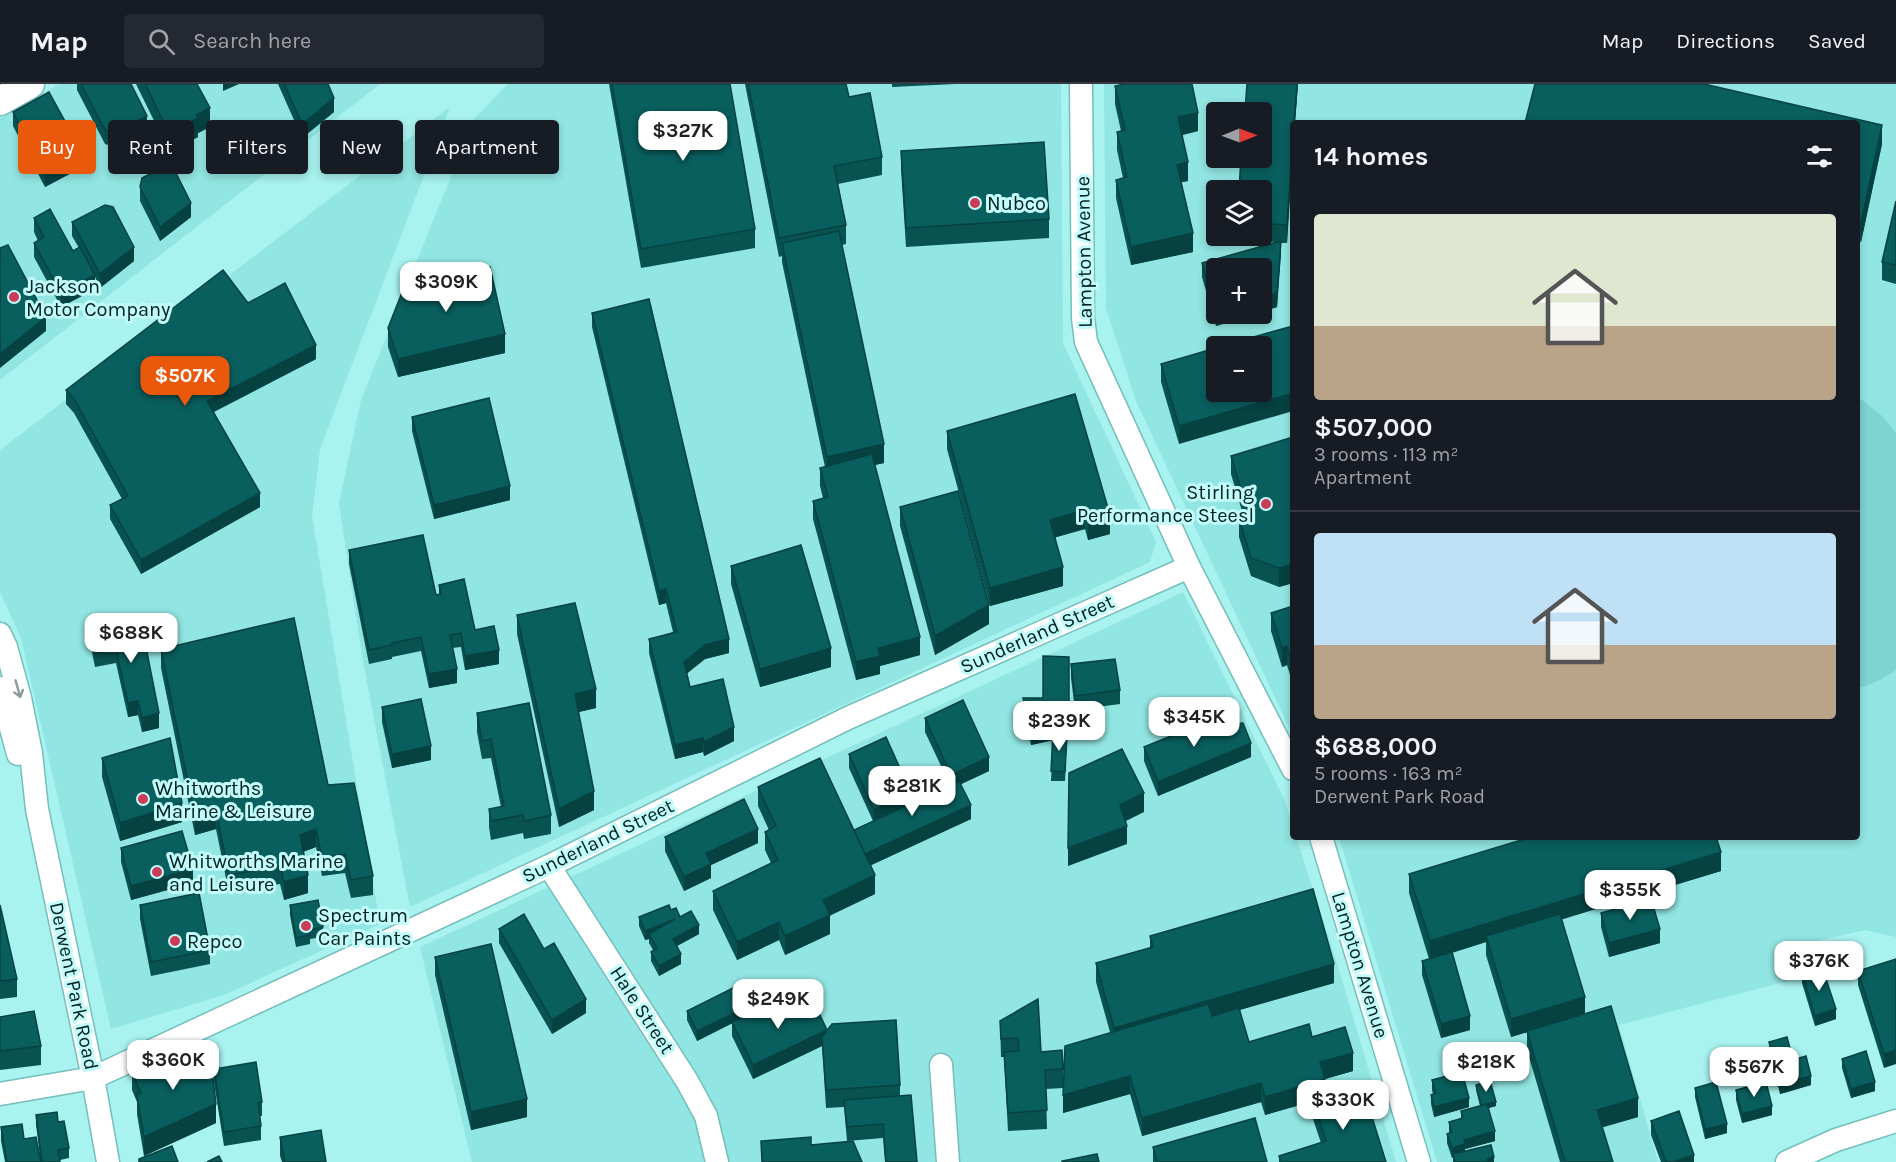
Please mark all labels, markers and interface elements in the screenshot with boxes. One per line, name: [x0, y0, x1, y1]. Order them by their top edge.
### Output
search box: [124, 14, 544, 68]
text: Map: [30, 25, 88, 58]
icon: search: [145, 25, 178, 58]
text: Search here: [193, 28, 311, 54]
text: Map: [1602, 29, 1643, 53]
text: Directions: [1676, 29, 1775, 53]
text: Saved: [1808, 29, 1866, 53]
north arrow: [1206, 102, 1272, 168]
map controls: [1206, 102, 1272, 402]
pin: $327K: [641, 111, 725, 162]
text: $327K: [652, 119, 714, 142]
chip: Buy: [18, 120, 96, 174]
chip: Rent: [108, 120, 194, 174]
chip: Filters: [206, 120, 308, 174]
chip: New: [320, 120, 403, 174]
chip: Apartment: [415, 120, 559, 174]
icon: filters: [1803, 140, 1836, 173]
text: 14 homes: [1314, 141, 1428, 172]
street label: Lampton Avenue: [1071, 176, 1097, 328]
button: layers: [1206, 180, 1272, 246]
place label: Nubco: [987, 192, 1046, 215]
marker: Nubco: [968, 196, 982, 210]
icon: home: [1521, 253, 1629, 361]
button: +: [1206, 258, 1272, 324]
pin: $309K: [404, 262, 488, 313]
text: $309K: [414, 270, 478, 293]
place label: Jackson Motor Company: [26, 275, 170, 321]
marker: Jackson Motor Company: [7, 290, 21, 304]
button: −: [1206, 336, 1272, 402]
pin: $507K: [143, 356, 227, 407]
text: $507K: [154, 364, 216, 387]
text: $507,000: [1314, 412, 1432, 443]
text: 3 rooms · 113 m²: [1314, 443, 1458, 466]
text: Apartment: [1314, 466, 1412, 489]
place label: Stirling Performance Steesl: [1077, 481, 1254, 527]
marker: Stirling Performance Steesl: [1259, 497, 1273, 511]
icon: home: [1521, 572, 1629, 680]
street label: Sunderland Street: [957, 590, 1118, 678]
pin: $688K: [89, 613, 173, 664]
text: $688K: [99, 621, 163, 644]
one-way arrow: [13, 679, 24, 698]
pin: $345K: [1152, 697, 1236, 748]
pin: $239K: [1017, 701, 1101, 752]
text: $345K: [1163, 705, 1225, 728]
text: $239K: [1027, 709, 1091, 732]
text: $688,000: [1314, 731, 1437, 762]
text: 5 rooms · 163 m²: [1314, 762, 1463, 785]
pin: $281K: [870, 766, 954, 817]
text: $281K: [882, 774, 942, 797]
place label: Whitworths Marine & Leisure: [155, 777, 312, 823]
text: Derwent Park Road: [1314, 785, 1485, 808]
marker: Whitworths Marine & Leisure: [136, 792, 150, 806]
street label: Sunderland Street: [518, 794, 678, 888]
place label: Whitworths Marine and Leisure: [169, 850, 343, 896]
marker: Whitworths Marine and Leisure: [150, 865, 164, 879]
pin: $355K: [1588, 870, 1672, 921]
text: $355K: [1599, 878, 1661, 901]
street label: Lampton Avenue: [1327, 889, 1393, 1041]
street label: Derwent Park Road: [45, 900, 103, 1072]
place label: Spectrum Car Paints: [318, 904, 411, 950]
marker: Spectrum Car Paints: [299, 919, 313, 933]
place label: Repco: [187, 930, 242, 953]
marker: Repco: [168, 934, 182, 948]
pin: $376K: [1777, 941, 1861, 992]
text: $376K: [1788, 949, 1850, 972]
street label: Hale Street: [605, 962, 679, 1059]
pin: $249K: [736, 979, 820, 1030]
text: $249K: [746, 987, 810, 1010]
pin: $360K: [131, 1040, 215, 1091]
pin: $218K: [1444, 1042, 1528, 1093]
pin: $567K: [1712, 1047, 1796, 1098]
text: $360K: [141, 1048, 205, 1071]
text: $218K: [1456, 1050, 1516, 1073]
text: $567K: [1724, 1055, 1784, 1078]
pin: $330K: [1301, 1080, 1385, 1131]
text: $330K: [1311, 1088, 1375, 1111]

